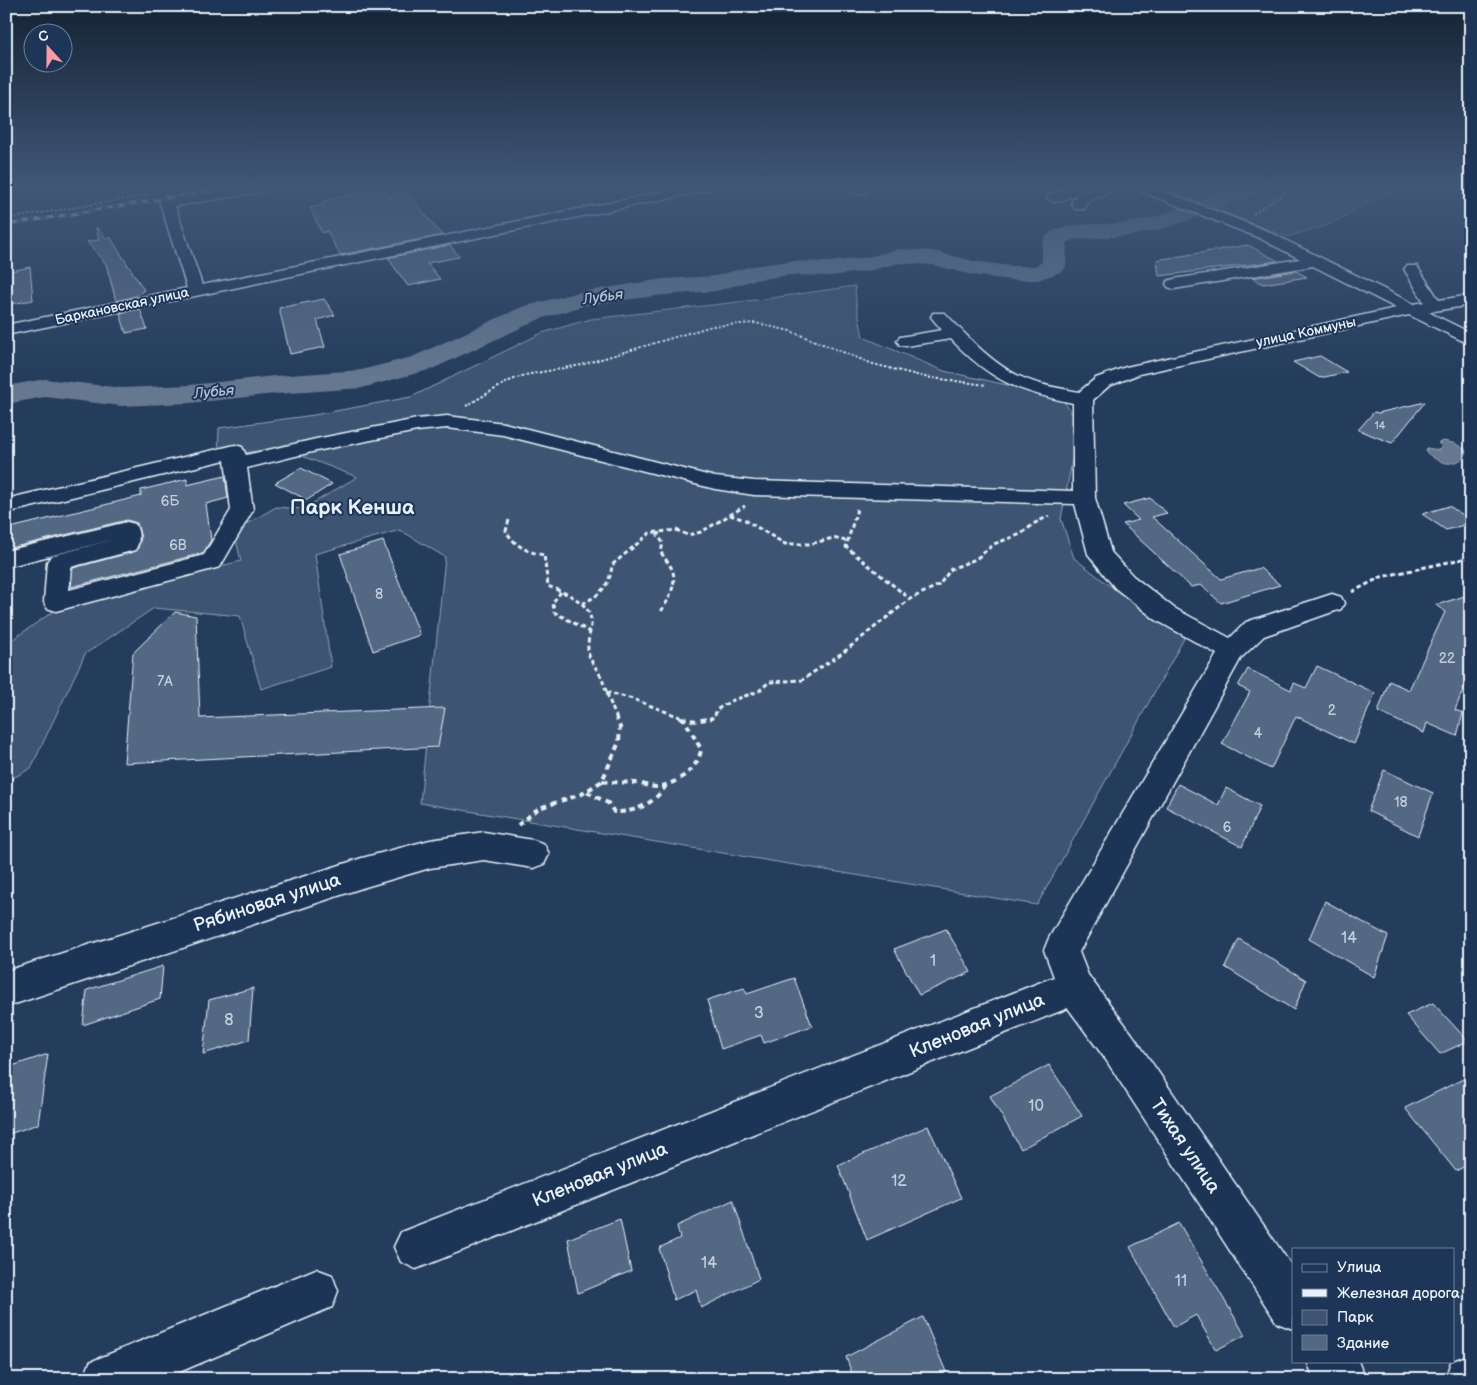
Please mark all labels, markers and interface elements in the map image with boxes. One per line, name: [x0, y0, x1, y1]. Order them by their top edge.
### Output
north arrow: [22, 22, 72, 72]
text: С: [36, 27, 51, 46]
street label: Баркановская улица: [53, 283, 191, 329]
water label: Лубья: [581, 285, 625, 309]
street label: улица Коммуны: [1254, 313, 1358, 351]
water label: Лубья: [192, 381, 236, 403]
house number: 14: [1375, 419, 1386, 432]
house number: 6Б: [161, 493, 179, 510]
district label: Парк Кенша: [290, 495, 415, 520]
house number: 6В: [169, 537, 187, 554]
house number: 8: [375, 586, 383, 603]
house number: 22: [1439, 650, 1456, 667]
house number: 7А: [157, 673, 173, 690]
house number: 2: [1328, 702, 1337, 719]
house number: 4: [1254, 725, 1263, 742]
house number: 18: [1394, 794, 1408, 811]
house number: 6: [1223, 819, 1232, 836]
street label: Рябиновая улица: [190, 868, 344, 938]
house number: 14: [1341, 929, 1357, 948]
house number: 1: [930, 952, 936, 971]
street label: Кленовая улица: [906, 988, 1048, 1064]
house number: 3: [754, 1004, 764, 1023]
house number: 8: [224, 1011, 234, 1030]
street label: Тихая улица: [1145, 1094, 1225, 1198]
house number: 10: [1028, 1097, 1044, 1116]
street label: Кленовая улица: [529, 1137, 671, 1213]
house number: 12: [891, 1172, 907, 1191]
legend: [1292, 1248, 1454, 1362]
house number: 14: [701, 1254, 717, 1273]
text: Улица: [1337, 1258, 1382, 1277]
house number: 11: [1175, 1272, 1187, 1291]
text: Железная дорога: [1337, 1284, 1460, 1303]
text: Парк: [1337, 1308, 1374, 1327]
text: Здание: [1337, 1334, 1389, 1353]

